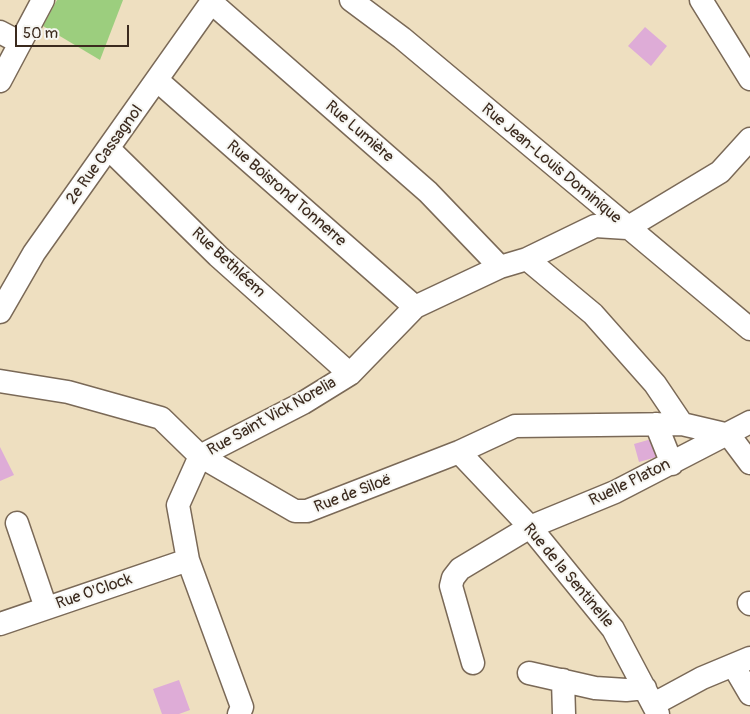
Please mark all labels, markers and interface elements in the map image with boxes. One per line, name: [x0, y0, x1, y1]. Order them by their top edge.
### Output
scale bar: [18, 15, 131, 47]
text: 50 m: [23, 24, 58, 43]
street label: Rue Lumière: [321, 97, 397, 167]
street label: Rue Jean-Louis Dominique: [477, 100, 625, 228]
street label: 2e Rue Cassagnol: [63, 102, 147, 208]
street label: Rue Boisrond Tonnerre: [222, 137, 350, 251]
street label: Rue Bethléem: [187, 224, 269, 302]
street label: Rue Saint Vick Norelia: [204, 374, 340, 460]
street label: Ruelle Platon: [586, 455, 674, 511]
street label: Rue de Siloë: [312, 470, 394, 518]
street label: Rue de la Sentinelle: [519, 520, 617, 632]
street label: Rue O'Clock: [53, 570, 135, 614]

